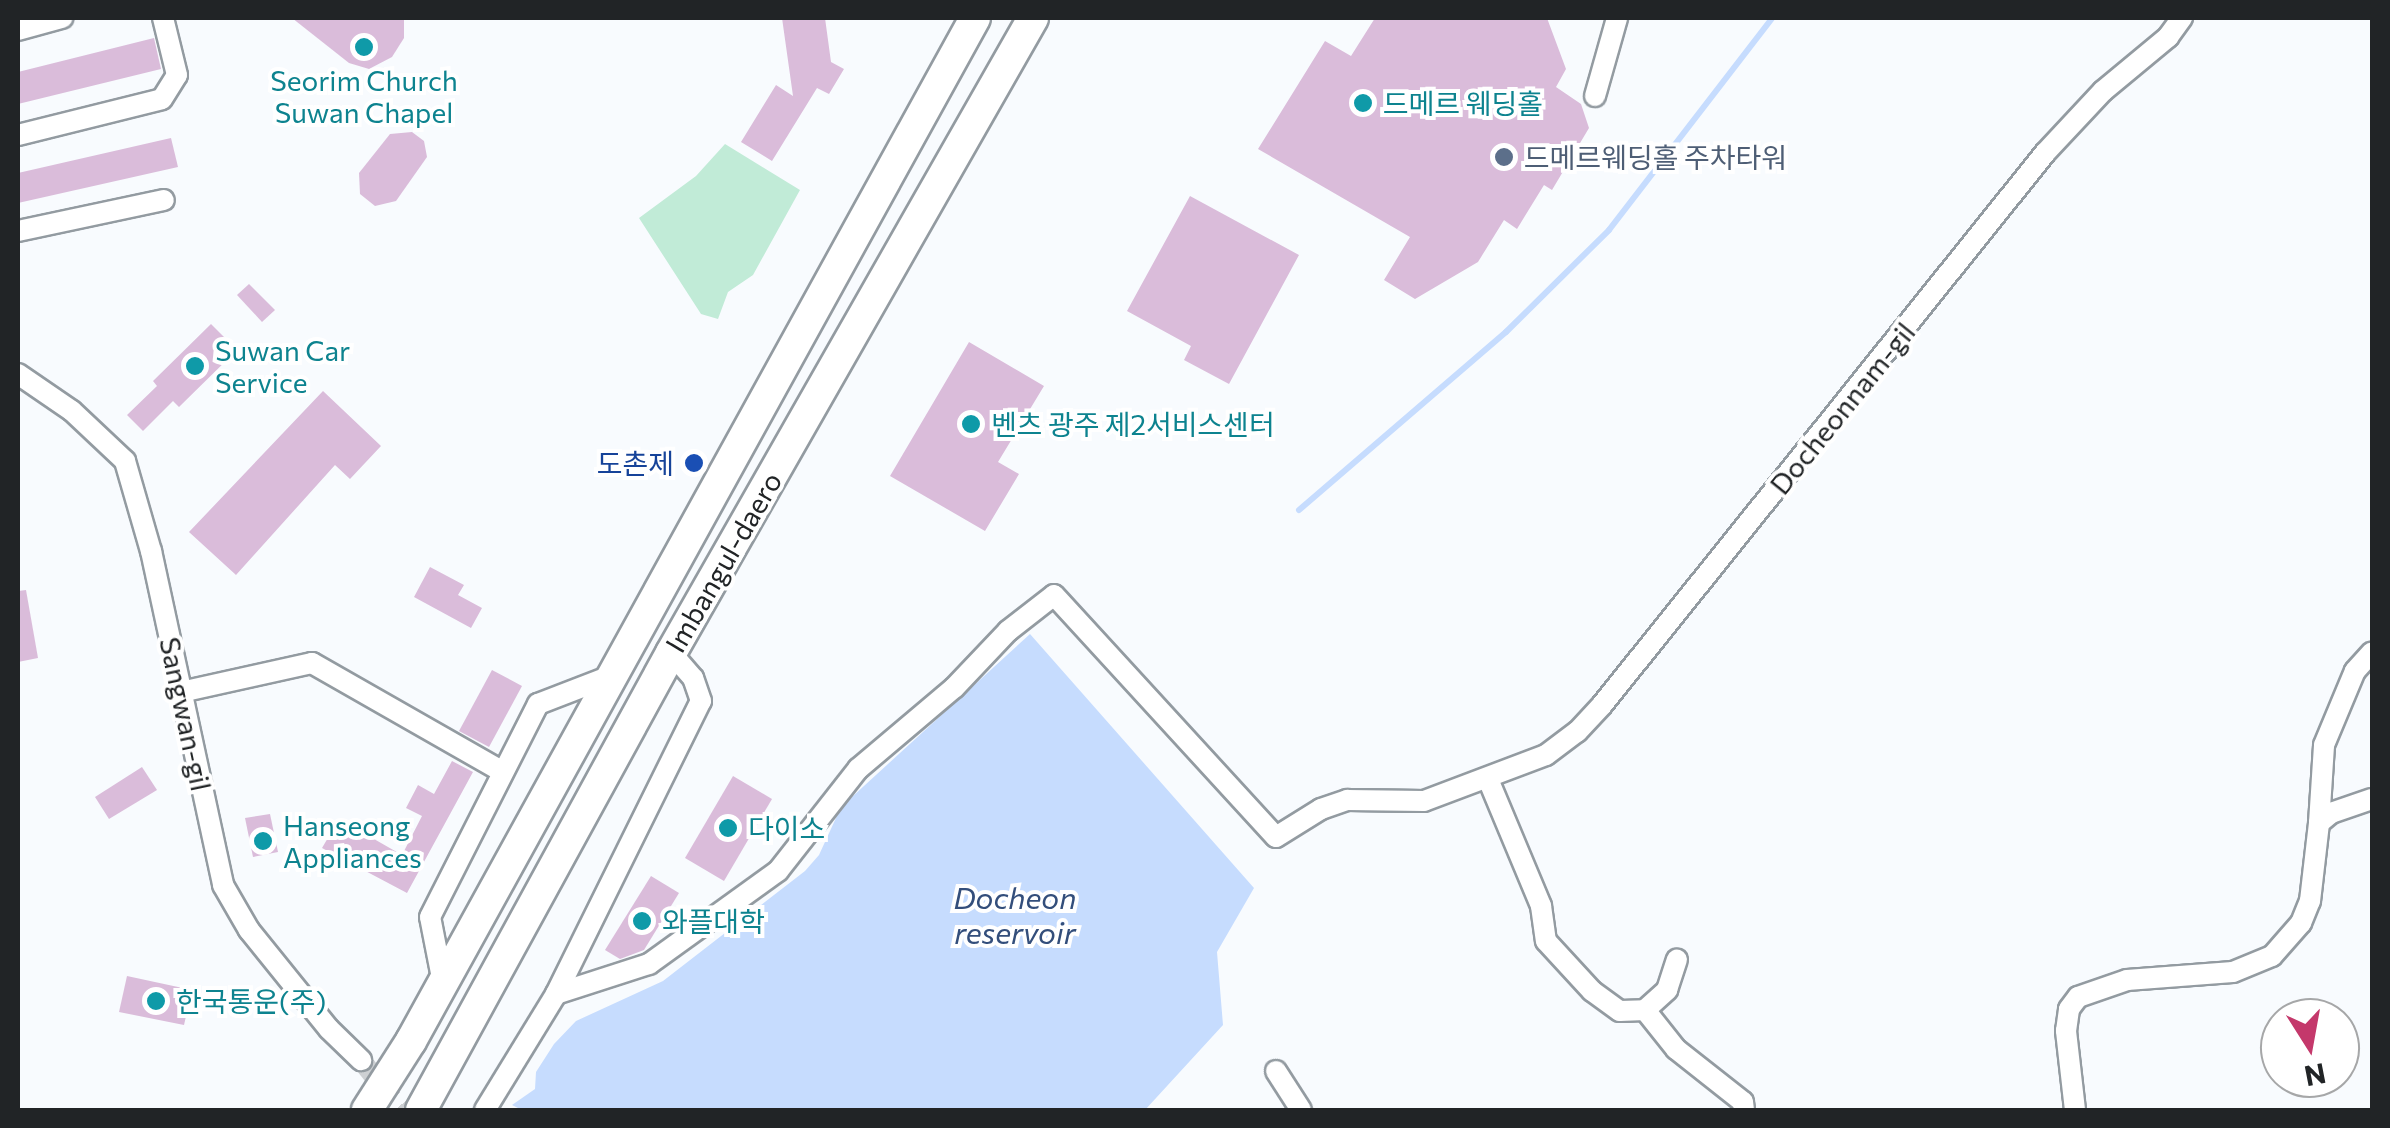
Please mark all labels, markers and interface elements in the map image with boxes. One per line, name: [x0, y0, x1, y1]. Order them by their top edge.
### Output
marker: Seorim Church Suwan Chapel: [353, 36, 375, 58]
place label: Seorim Church Suwan Chapel: [270, 63, 458, 129]
place label: 드메르 웨딩홀: [1383, 86, 1543, 120]
marker: 드메르 웨딩홀: [1352, 92, 1374, 114]
place label: 드메르웨딩홀 주차타워: [1524, 140, 1787, 174]
marker: 드메르웨딩홀 주차타워: [1493, 146, 1515, 168]
street label: Docheonnam-gil: [1762, 315, 1922, 501]
place label: Suwan Car Service: [215, 333, 350, 399]
marker: Suwan Car Service: [184, 355, 206, 377]
place label: 벤츠 광주 제2서비스센터: [991, 407, 1275, 441]
marker: 벤츠 광주 제2서비스센터: [960, 413, 982, 435]
place label: 도촌제: [597, 446, 674, 480]
marker: 도촌제: [683, 452, 705, 474]
street label: Imbangul-daero: [658, 466, 788, 658]
street label: Sangwan-gil: [153, 634, 219, 794]
place label: Hanseong Appliances: [283, 808, 422, 874]
place label: 다이소: [748, 811, 825, 845]
marker: 다이소: [717, 817, 739, 839]
marker: Hanseong Appliances: [252, 830, 274, 852]
water label: Docheon reservoir: [954, 879, 1076, 950]
place label: 와플대학: [662, 904, 765, 938]
marker: 와플대학: [631, 910, 653, 932]
place label: 한국통운(주): [176, 984, 326, 1018]
marker: 한국통운(주): [145, 990, 167, 1012]
north arrow: [2260, 998, 2360, 1098]
text: N: [2302, 1057, 2329, 1094]

